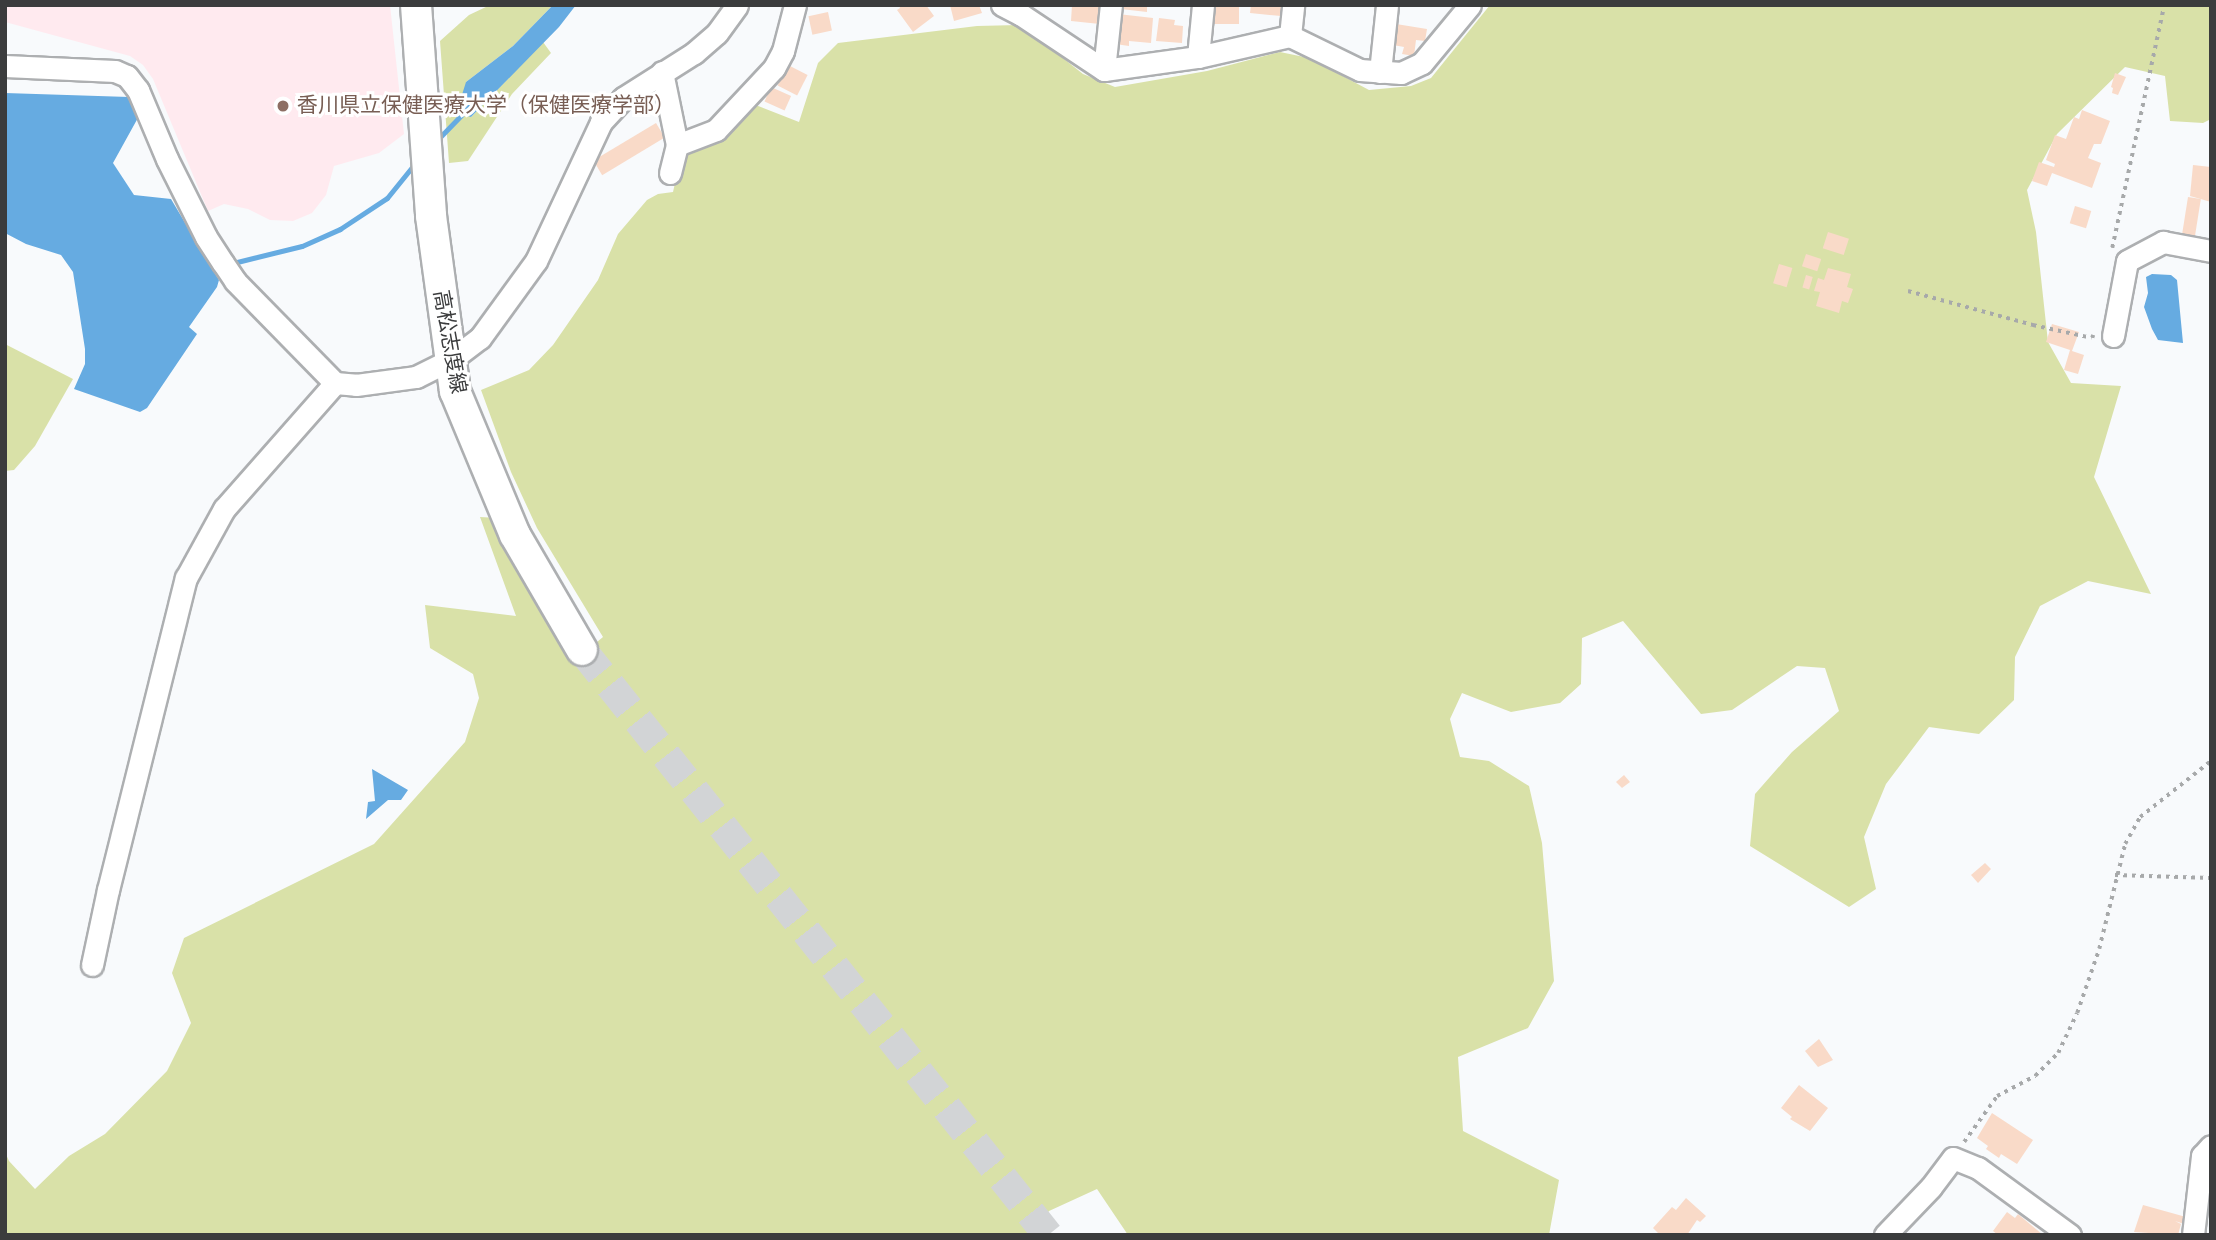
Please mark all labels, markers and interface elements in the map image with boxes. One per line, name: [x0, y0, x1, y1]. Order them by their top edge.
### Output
place label: 香川県立保健医療大学（保健医療学部）: [297, 93, 675, 119]
marker: 香川県立保健医療大学（保健医療学部）: [275, 98, 291, 114]
street label: 高松志度線: [427, 288, 471, 396]

